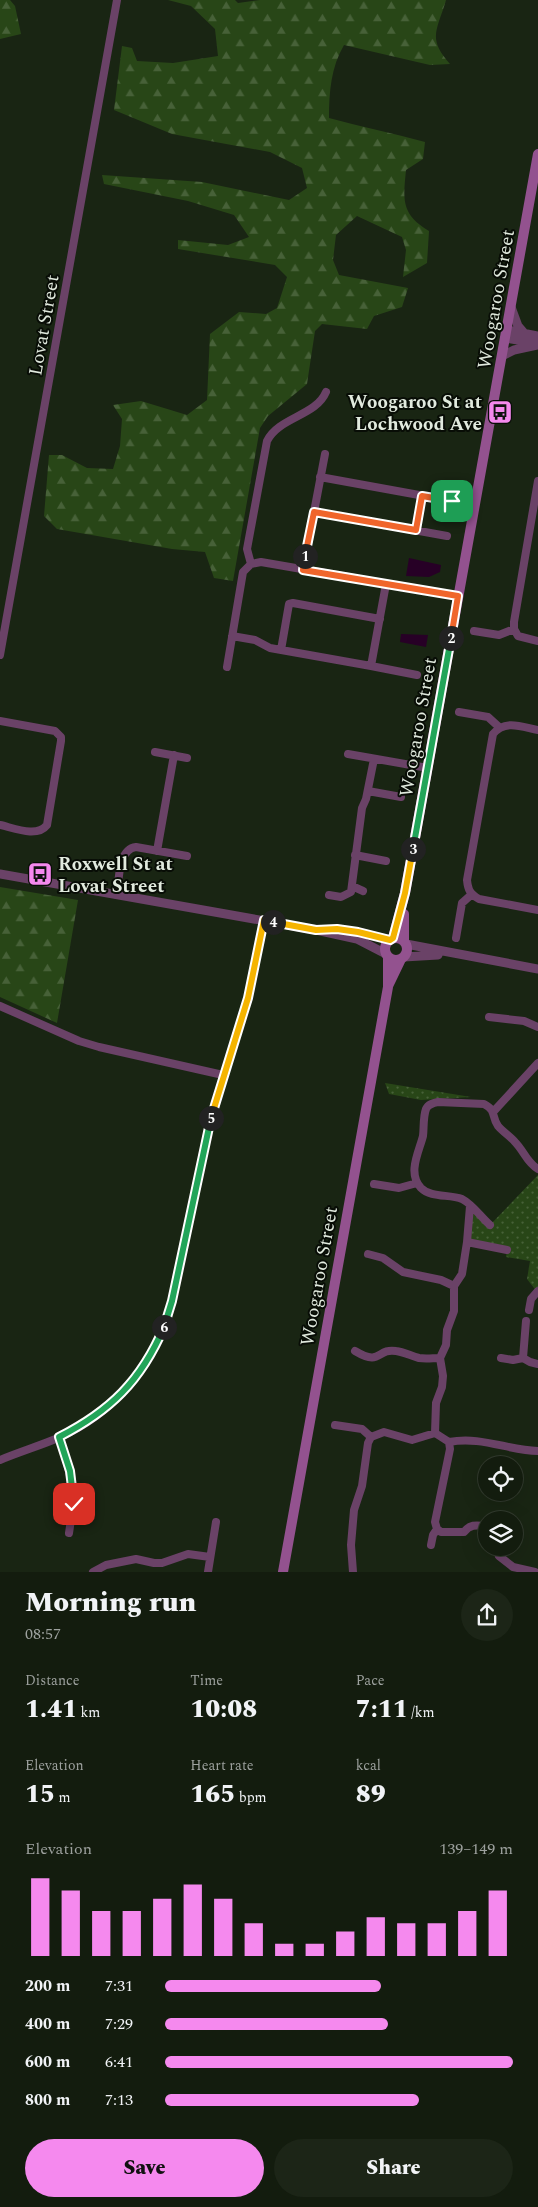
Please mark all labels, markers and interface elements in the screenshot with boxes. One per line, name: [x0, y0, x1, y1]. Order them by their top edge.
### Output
street label: Woogaroo Street: [470, 227, 523, 371]
street label: Lovat Street: [21, 272, 68, 378]
place label: Woogaroo St at Lochwood Ave: [348, 388, 482, 439]
bus stop icon: Woogaroo St at Lochwood Ave: [487, 399, 513, 425]
pin: [431, 480, 473, 522]
icon: arrive: [438, 487, 466, 515]
pin: 1: [292, 544, 318, 568]
text: 1: [302, 546, 309, 567]
pin: 2: [438, 626, 464, 650]
text: 2: [448, 628, 455, 649]
street label: Woogaroo Street: [392, 655, 445, 799]
pin: 3: [400, 836, 426, 862]
text: 3: [410, 839, 417, 860]
place label: Roxwell St at Lovat Street: [58, 850, 173, 901]
bus stop icon: Roxwell St at Lovat Street: [27, 861, 53, 887]
pin: 4: [260, 910, 286, 934]
text: 4: [270, 912, 277, 933]
pin: 5: [198, 1106, 224, 1130]
text: 5: [208, 1108, 215, 1129]
street label: Woogaroo Street: [293, 1204, 346, 1348]
pin: 6: [152, 1314, 176, 1340]
text: 6: [161, 1317, 168, 1338]
map controls: [478, 1456, 523, 1556]
button: locate: [478, 1456, 523, 1501]
pin: [53, 1483, 95, 1525]
icon: check: [60, 1490, 88, 1518]
button: layers: [478, 1511, 523, 1556]
text: Morning run: [25, 1581, 196, 1624]
button: share: [461, 1589, 513, 1641]
text: 08:57: [25, 1622, 61, 1646]
text: Distance: [25, 1670, 80, 1691]
text: Time: [190, 1670, 223, 1691]
text: Pace: [356, 1670, 385, 1691]
text: 1.41: [25, 1691, 77, 1729]
text: 10:08: [190, 1691, 257, 1729]
text: 7:11: [356, 1691, 408, 1729]
text: km: [77, 1702, 100, 1723]
text: /km: [408, 1702, 435, 1723]
text: Elevation: [25, 1755, 84, 1776]
text: Heart rate: [190, 1755, 254, 1776]
text: kcal: [356, 1755, 381, 1776]
text: 15: [25, 1776, 55, 1814]
text: 165: [190, 1776, 235, 1814]
text: 89: [356, 1776, 386, 1814]
text: m: [55, 1787, 71, 1808]
text: bpm: [235, 1787, 267, 1808]
text: Elevation: [25, 1837, 92, 1861]
text: 139–149 m: [439, 1837, 513, 1861]
text: 200 m: [25, 1974, 70, 1998]
text: 7:31: [105, 1974, 133, 1998]
text: 400 m: [25, 2012, 70, 2036]
text: 7:29: [105, 2012, 133, 2036]
text: 600 m: [25, 2050, 70, 2074]
text: 6:41: [105, 2050, 133, 2074]
text: 800 m: [25, 2088, 70, 2112]
text: 7:13: [105, 2088, 133, 2112]
button: Save: [25, 2139, 264, 2197]
button: Share: [274, 2139, 513, 2197]

